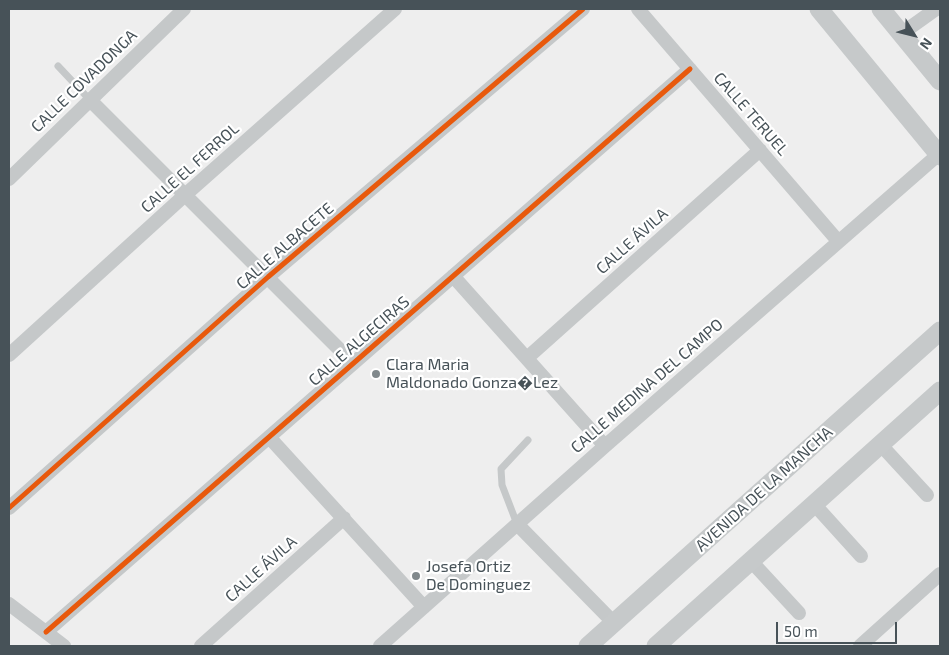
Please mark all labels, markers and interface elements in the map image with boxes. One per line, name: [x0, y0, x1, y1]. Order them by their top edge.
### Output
north arrow: [889, 10, 939, 60]
street label: CALLE COVADONGA: [27, 26, 141, 136]
text: N: [917, 35, 936, 53]
street label: CALLE TERUEL: [710, 68, 792, 160]
street label: CALLE EL FERROL: [137, 119, 243, 217]
street label: CALLE ALBACETE: [233, 199, 337, 293]
street label: CALLE ÁVILA: [592, 204, 672, 278]
street label: CALLE ALGECIRAS: [305, 292, 413, 390]
street label: CALLE MEDINA DEL CAMPO: [567, 315, 727, 457]
place label: Clara Maria Maldonado Gonza�Lez: [386, 355, 558, 393]
marker: Clara Maria Maldonado Gonza�Lez: [370, 368, 382, 380]
street label: AVENIDA DE LA MANCHA: [692, 422, 836, 556]
street label: CALLE ÁVILA: [221, 532, 301, 606]
place label: Josefa Ortiz De Dominguez: [426, 557, 531, 595]
marker: Josefa Ortiz De Dominguez: [410, 570, 422, 582]
scale bar: [779, 612, 900, 644]
text: 50 m: [784, 622, 818, 640]

